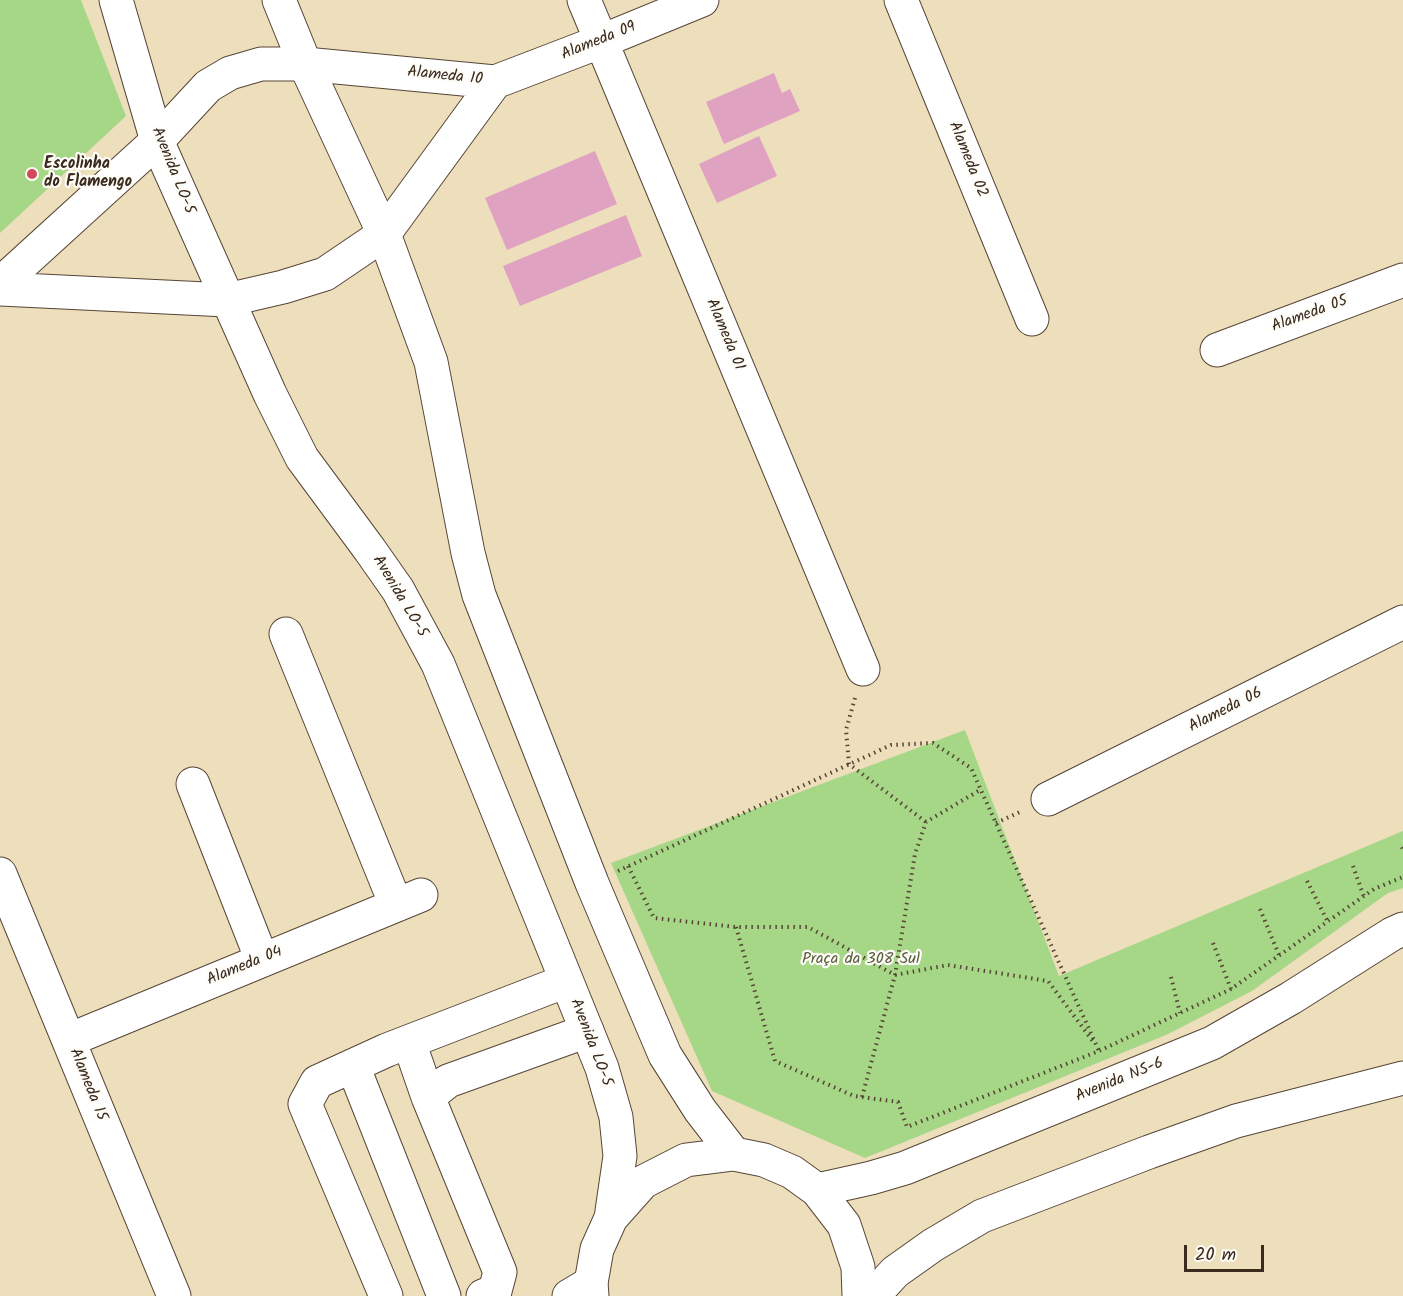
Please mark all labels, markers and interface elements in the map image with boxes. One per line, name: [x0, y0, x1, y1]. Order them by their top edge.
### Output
street label: Alameda 09: [559, 18, 639, 66]
street label: Alameda 10: [406, 63, 484, 91]
street label: Alameda 02: [943, 119, 991, 201]
street label: Avenida LO-5: [146, 125, 198, 217]
place label: Escolinha do Flamengo: [44, 155, 132, 193]
marker: Escolinha do Flamengo: [25, 167, 39, 181]
street label: Alameda 05: [1269, 292, 1351, 338]
street label: Alameda 01: [700, 296, 748, 374]
street label: Avenida LO-5: [367, 552, 431, 642]
street label: Alameda 06: [1186, 684, 1266, 738]
street label: Alameda 04: [204, 943, 286, 991]
park label: Praça da 308 Sul: [802, 950, 920, 970]
street label: Avenida LO-5: [564, 996, 616, 1090]
street label: Alameda 15: [64, 1046, 110, 1124]
street label: Avenida NS-6: [1073, 1055, 1167, 1107]
scale bar: [1187, 1233, 1266, 1271]
text: 20 m: [1195, 1241, 1236, 1270]

